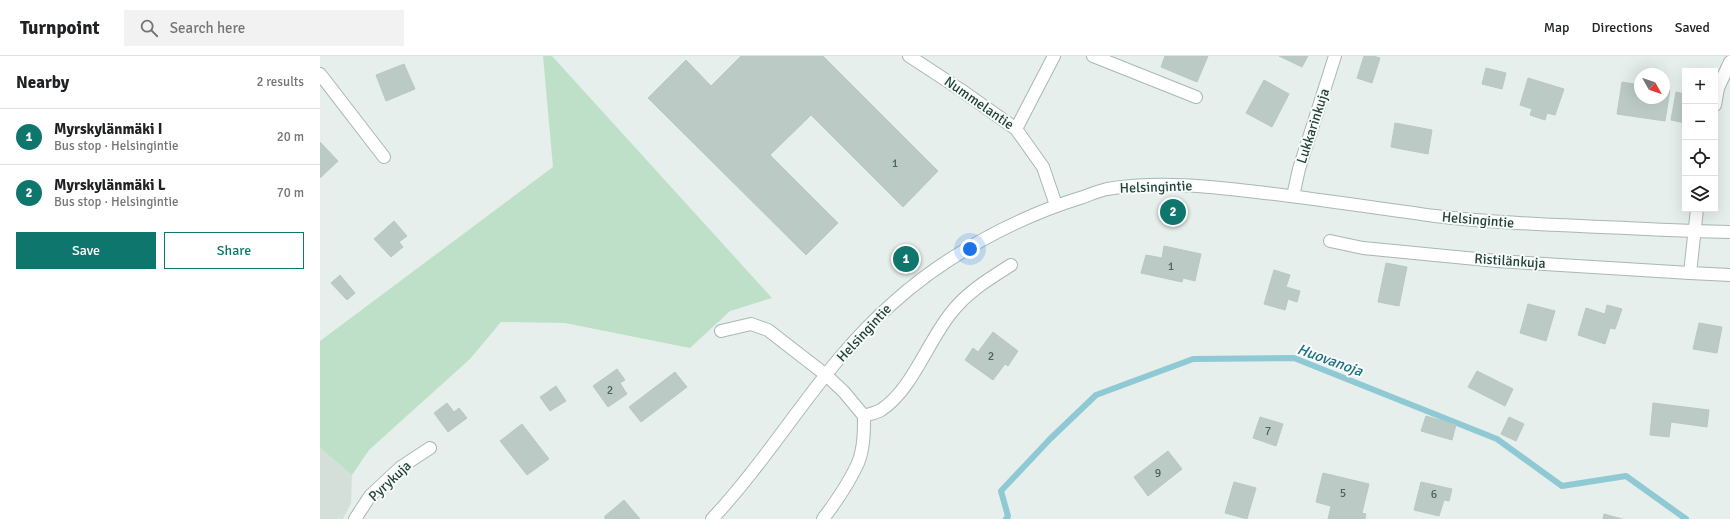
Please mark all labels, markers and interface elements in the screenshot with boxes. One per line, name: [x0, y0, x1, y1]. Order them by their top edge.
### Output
search box: [124, 10, 404, 46]
text: Turnpoint: [20, 16, 100, 40]
icon: search: [138, 17, 160, 39]
text: Search here: [170, 19, 245, 37]
text: Map: [1544, 19, 1570, 36]
text: Directions: [1592, 19, 1653, 36]
text: Saved: [1675, 19, 1710, 36]
north arrow: [1634, 68, 1670, 104]
map controls: [1682, 68, 1718, 212]
button: +: [1682, 68, 1718, 104]
text: Nearby: [16, 72, 69, 93]
street label: Nummelantie: [941, 73, 1017, 133]
text: 2 results: [256, 74, 304, 90]
street label: Lukkarinkuja: [1293, 86, 1333, 166]
button: −: [1682, 104, 1718, 140]
text: Myrskylänmäki I: [54, 120, 163, 138]
text: 1: [25, 129, 33, 145]
text: 20 m: [277, 129, 304, 145]
text: Bus stop · Helsingintie: [54, 138, 179, 154]
button: locate: [1682, 140, 1718, 176]
house number: 1: [892, 156, 898, 171]
text: Myrskylänmäki L: [54, 176, 166, 194]
button: layers: [1682, 176, 1718, 212]
street label: Helsingintie: [1119, 177, 1193, 197]
text: 2: [25, 185, 33, 201]
text: 70 m: [277, 185, 304, 201]
text: Bus stop · Helsingintie: [54, 194, 179, 210]
pin: 2: [1160, 197, 1186, 227]
street label: Helsingintie: [1441, 208, 1515, 232]
button: Save: [16, 232, 156, 269]
button: Share: [164, 232, 304, 269]
your location: [960, 239, 980, 259]
pin: 1: [893, 244, 919, 274]
street label: Ristilänkuja: [1474, 250, 1546, 272]
house number: 1: [1168, 259, 1174, 274]
street label: Helsingintie: [833, 301, 895, 365]
water label: Huovanoja: [1295, 340, 1365, 380]
house number: 2: [988, 349, 994, 364]
house number: 2: [607, 383, 613, 398]
house number: 7: [1265, 424, 1271, 439]
street label: Pyrykuja: [365, 457, 415, 505]
house number: 9: [1155, 466, 1161, 481]
house number: 5: [1340, 486, 1346, 501]
house number: 6: [1431, 487, 1437, 502]

